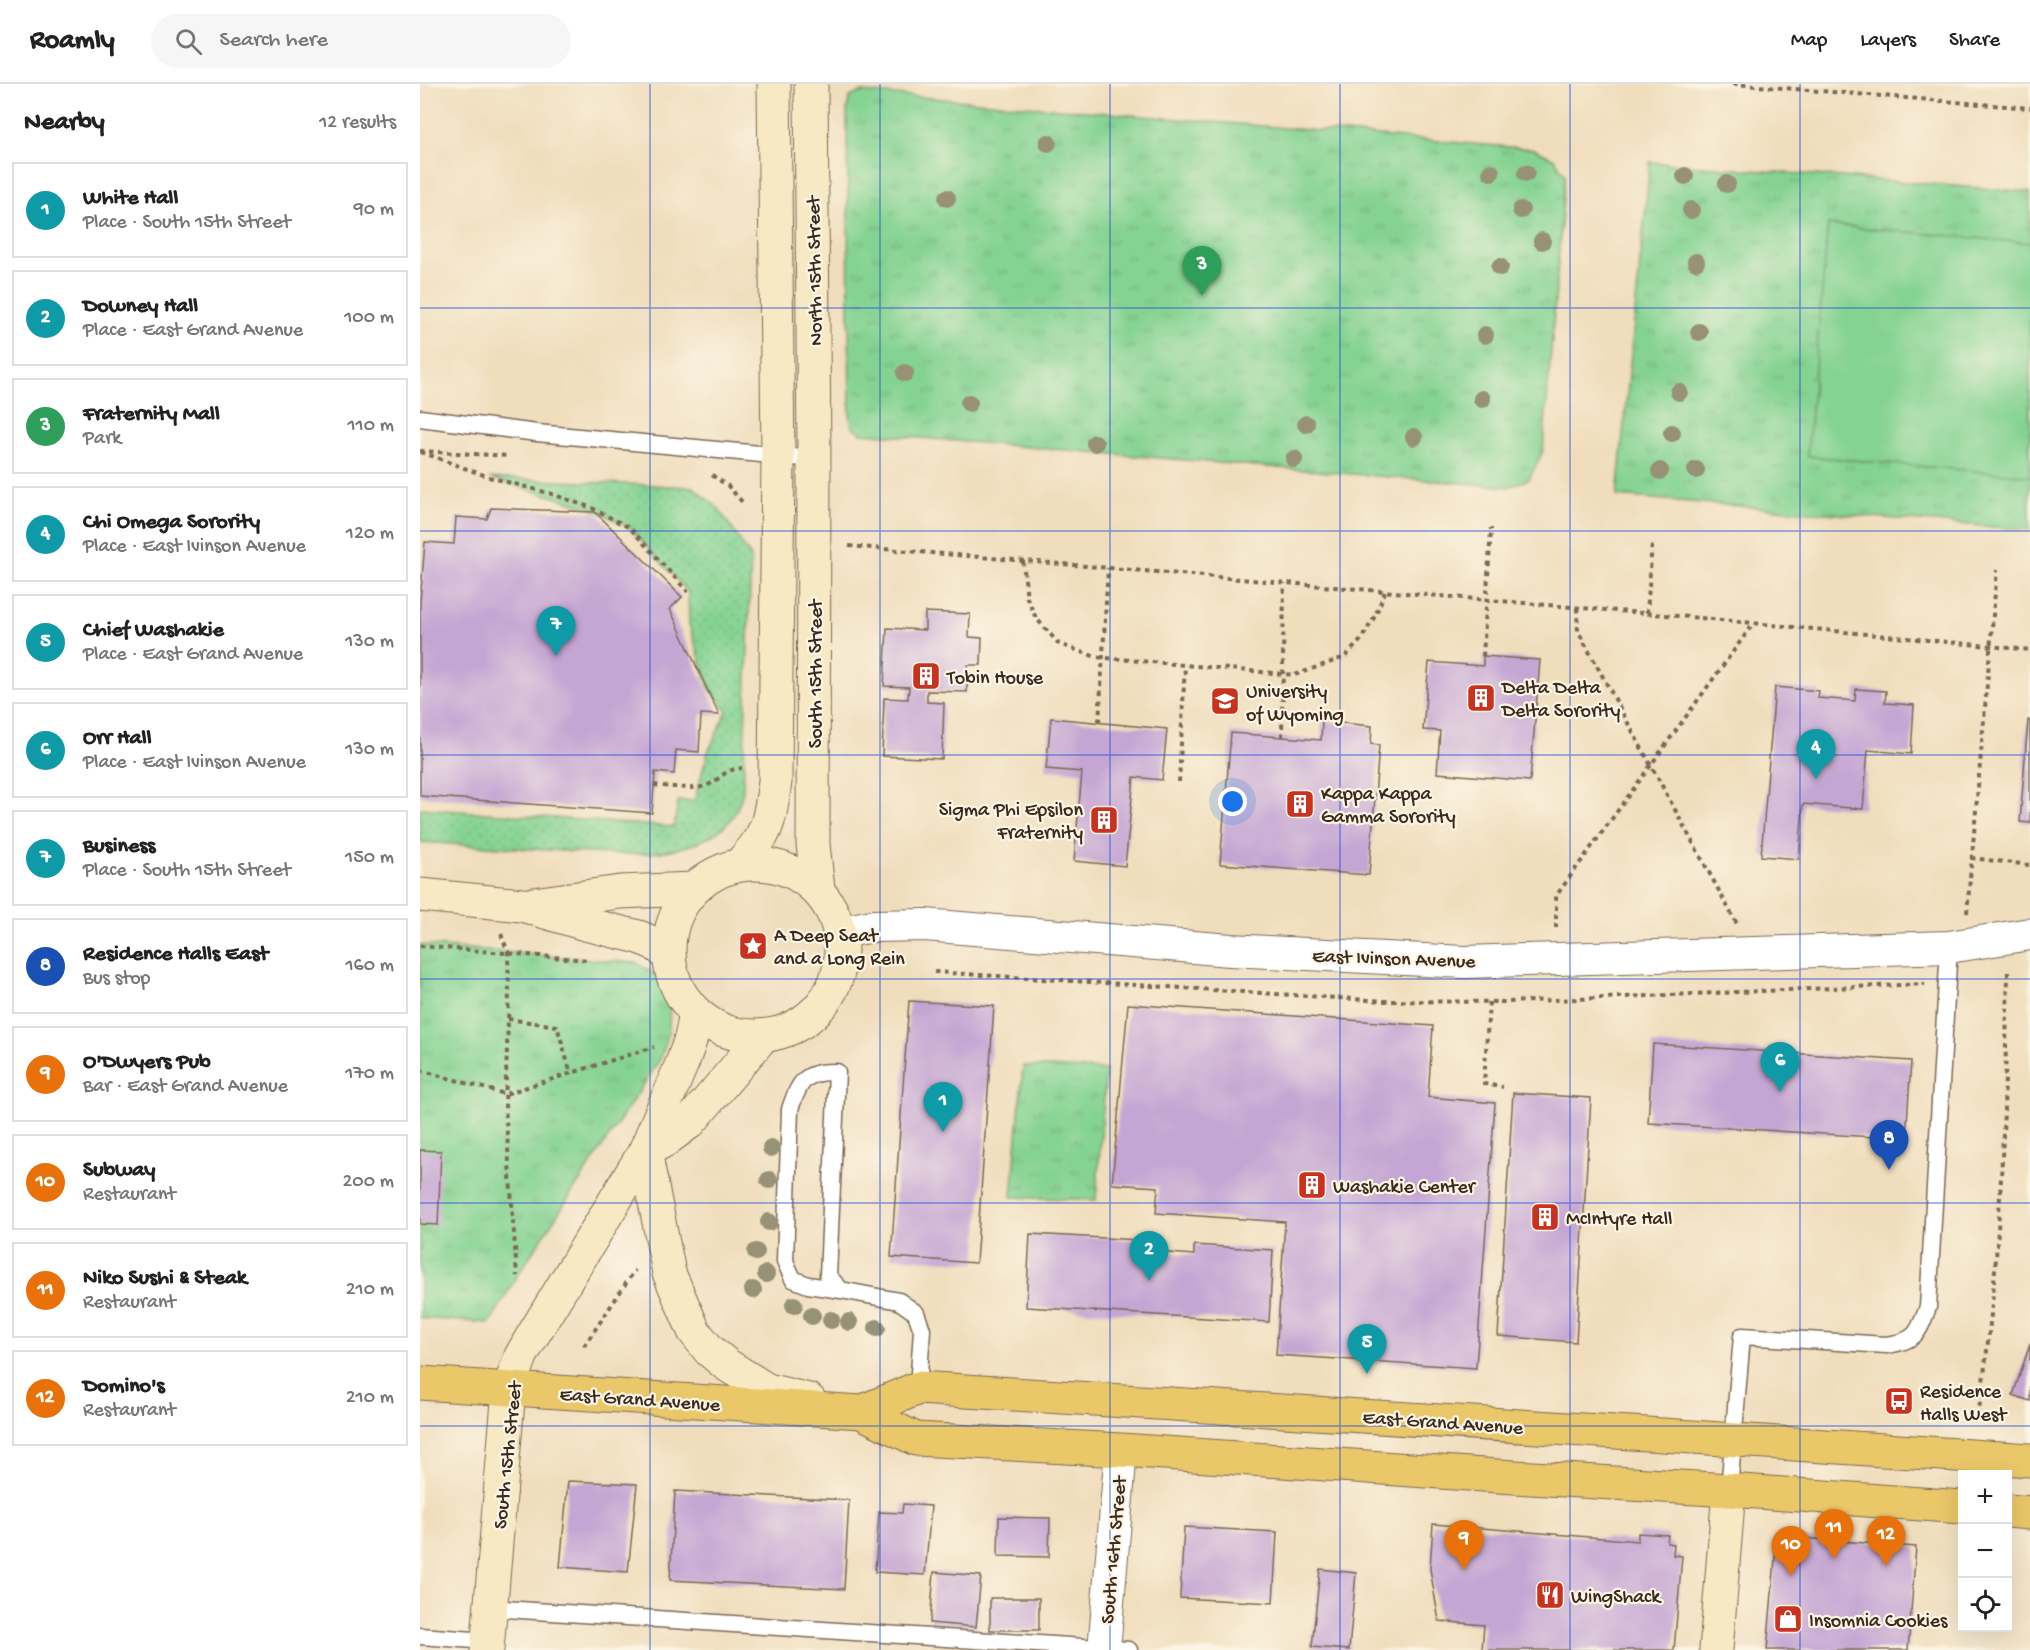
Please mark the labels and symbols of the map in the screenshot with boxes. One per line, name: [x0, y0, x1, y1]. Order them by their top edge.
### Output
street label: North 15th Street: [804, 194, 829, 346]
pin: 3: [1182, 246, 1222, 296]
street label: South 15th Street: [806, 598, 829, 748]
pin: 7: [536, 606, 576, 656]
building icon: Tobin House: [910, 660, 942, 692]
place label: Tobin House: [946, 668, 1044, 691]
place label: Delta Delta Delta Sorority: [1500, 678, 1620, 724]
place label: University of Wyoming: [1246, 682, 1344, 728]
building icon: Delta Delta Delta Sorority: [1465, 682, 1497, 714]
school or university icon: University of Wyoming: [1209, 685, 1241, 717]
pin: 4: [1796, 730, 1836, 779]
place label: Kappa Kappa Gamma Sorority: [1321, 784, 1456, 830]
your location: [1218, 787, 1247, 816]
building icon: Kappa Kappa Gamma Sorority: [1284, 788, 1316, 820]
place label: Sigma Phi Epsilon Fraternity: [939, 800, 1083, 846]
building icon: Sigma Phi Epsilon Fraternity: [1088, 804, 1120, 836]
place label: A Deep Seat and a Long Rein: [774, 926, 905, 972]
place icon: A Deep Seat and a Long Rein: [737, 930, 769, 962]
street label: East Ivinson Avenue: [1312, 946, 1477, 975]
pin: 6: [1760, 1042, 1800, 1092]
pin: 1: [924, 1082, 962, 1132]
pin: 8: [1870, 1120, 1908, 1170]
building icon: Washakie Center: [1296, 1169, 1328, 1201]
place label: Washakie Center: [1333, 1177, 1477, 1200]
building icon: McIntyre Hall: [1529, 1201, 1561, 1233]
place label: McIntyre Hall: [1566, 1209, 1672, 1232]
pin: 2: [1130, 1232, 1168, 1281]
pin: 5: [1348, 1324, 1386, 1374]
street label: South 15th Street: [490, 1379, 529, 1530]
place label: Residence Halls West: [1920, 1382, 2008, 1428]
street label: East Grand Avenue: [559, 1384, 721, 1419]
bus stop icon: Residence Halls West: [1883, 1385, 1915, 1417]
street label: East Grand Avenue: [1362, 1407, 1524, 1442]
street label: South 16th Street: [1098, 1474, 1134, 1625]
pin: 11: [1814, 1510, 1854, 1559]
pin: 12: [1866, 1516, 1906, 1566]
pin: 9: [1444, 1520, 1484, 1570]
pin: 10: [1772, 1526, 1810, 1576]
restaurant icon: WingShack: [1534, 1579, 1566, 1611]
place label: WingShack: [1571, 1587, 1662, 1610]
shop icon: Insomnia Cookies: [1772, 1603, 1804, 1635]
place label: Insomnia Cookies: [1809, 1611, 1948, 1634]

